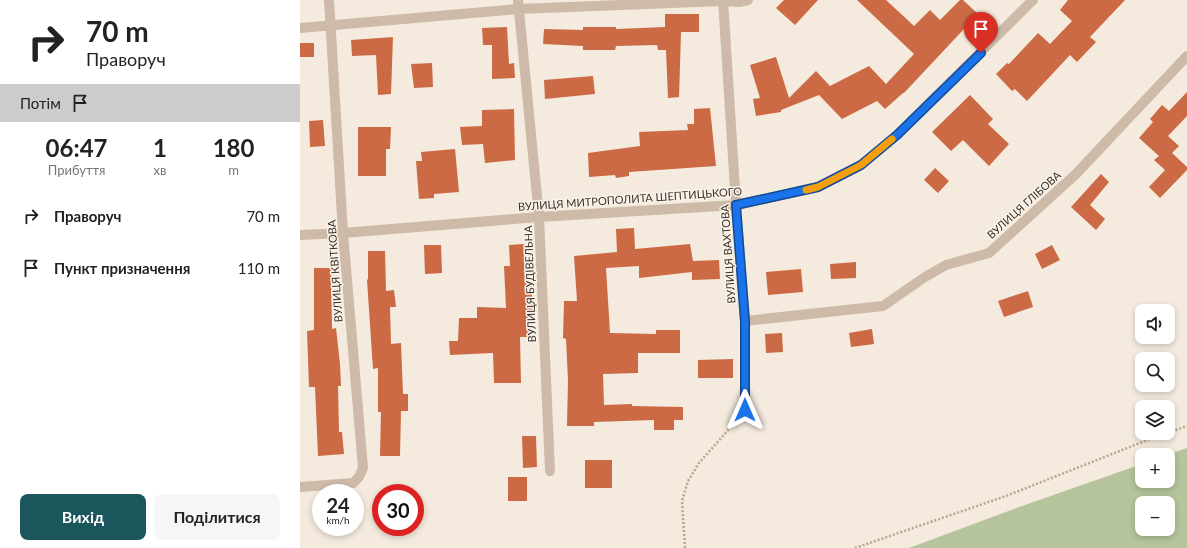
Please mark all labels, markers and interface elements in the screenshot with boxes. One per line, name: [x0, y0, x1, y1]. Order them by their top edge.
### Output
pin: [964, 12, 998, 53]
text: 70 m: [86, 14, 149, 48]
icon: right: [20, 16, 72, 68]
icon: arrive: [970, 18, 992, 40]
text: Праворуч: [86, 48, 166, 70]
icon: arrive: [69, 92, 91, 114]
text: Потім: [20, 94, 61, 112]
text: 06:47: [46, 133, 107, 162]
text: 1: [153, 133, 167, 162]
text: 180: [213, 133, 254, 162]
text: Прибуття: [48, 162, 105, 178]
text: хв: [154, 162, 167, 178]
text: m: [228, 162, 239, 178]
street label: ВУЛИЦЯ ГЛІБОВА: [984, 168, 1064, 241]
street label: ВУЛИЦЯ МИТРОПОЛИТА ШЕПТИЦЬКОГО: [518, 184, 743, 213]
street label: ВУЛИЦЯ ВАХТОВА: [718, 204, 737, 304]
icon: right: [20, 205, 42, 227]
text: Праворуч: [54, 207, 121, 225]
text: 70 m: [246, 207, 280, 225]
street label: ВУЛИЦЯ КВІТКОВА: [324, 219, 345, 323]
street label: ВУЛИЦЯ БУДІВЕЛЬНА: [521, 225, 538, 343]
icon: arrive: [20, 257, 42, 279]
text: Пункт призначення: [54, 259, 190, 277]
text: 110 m: [238, 259, 280, 277]
map controls: [1135, 304, 1175, 536]
button: sound: [1135, 304, 1175, 344]
button: search: [1135, 352, 1175, 392]
position arrow: [724, 389, 766, 431]
button: layers: [1135, 400, 1175, 440]
button: +: [1135, 448, 1175, 488]
speed limit sign: 30: [372, 484, 424, 536]
text: 24: [326, 493, 350, 517]
button: Вихід: [20, 494, 146, 540]
button: Поділитися: [154, 494, 280, 540]
button: −: [1135, 496, 1175, 536]
text: km/h: [326, 514, 350, 526]

